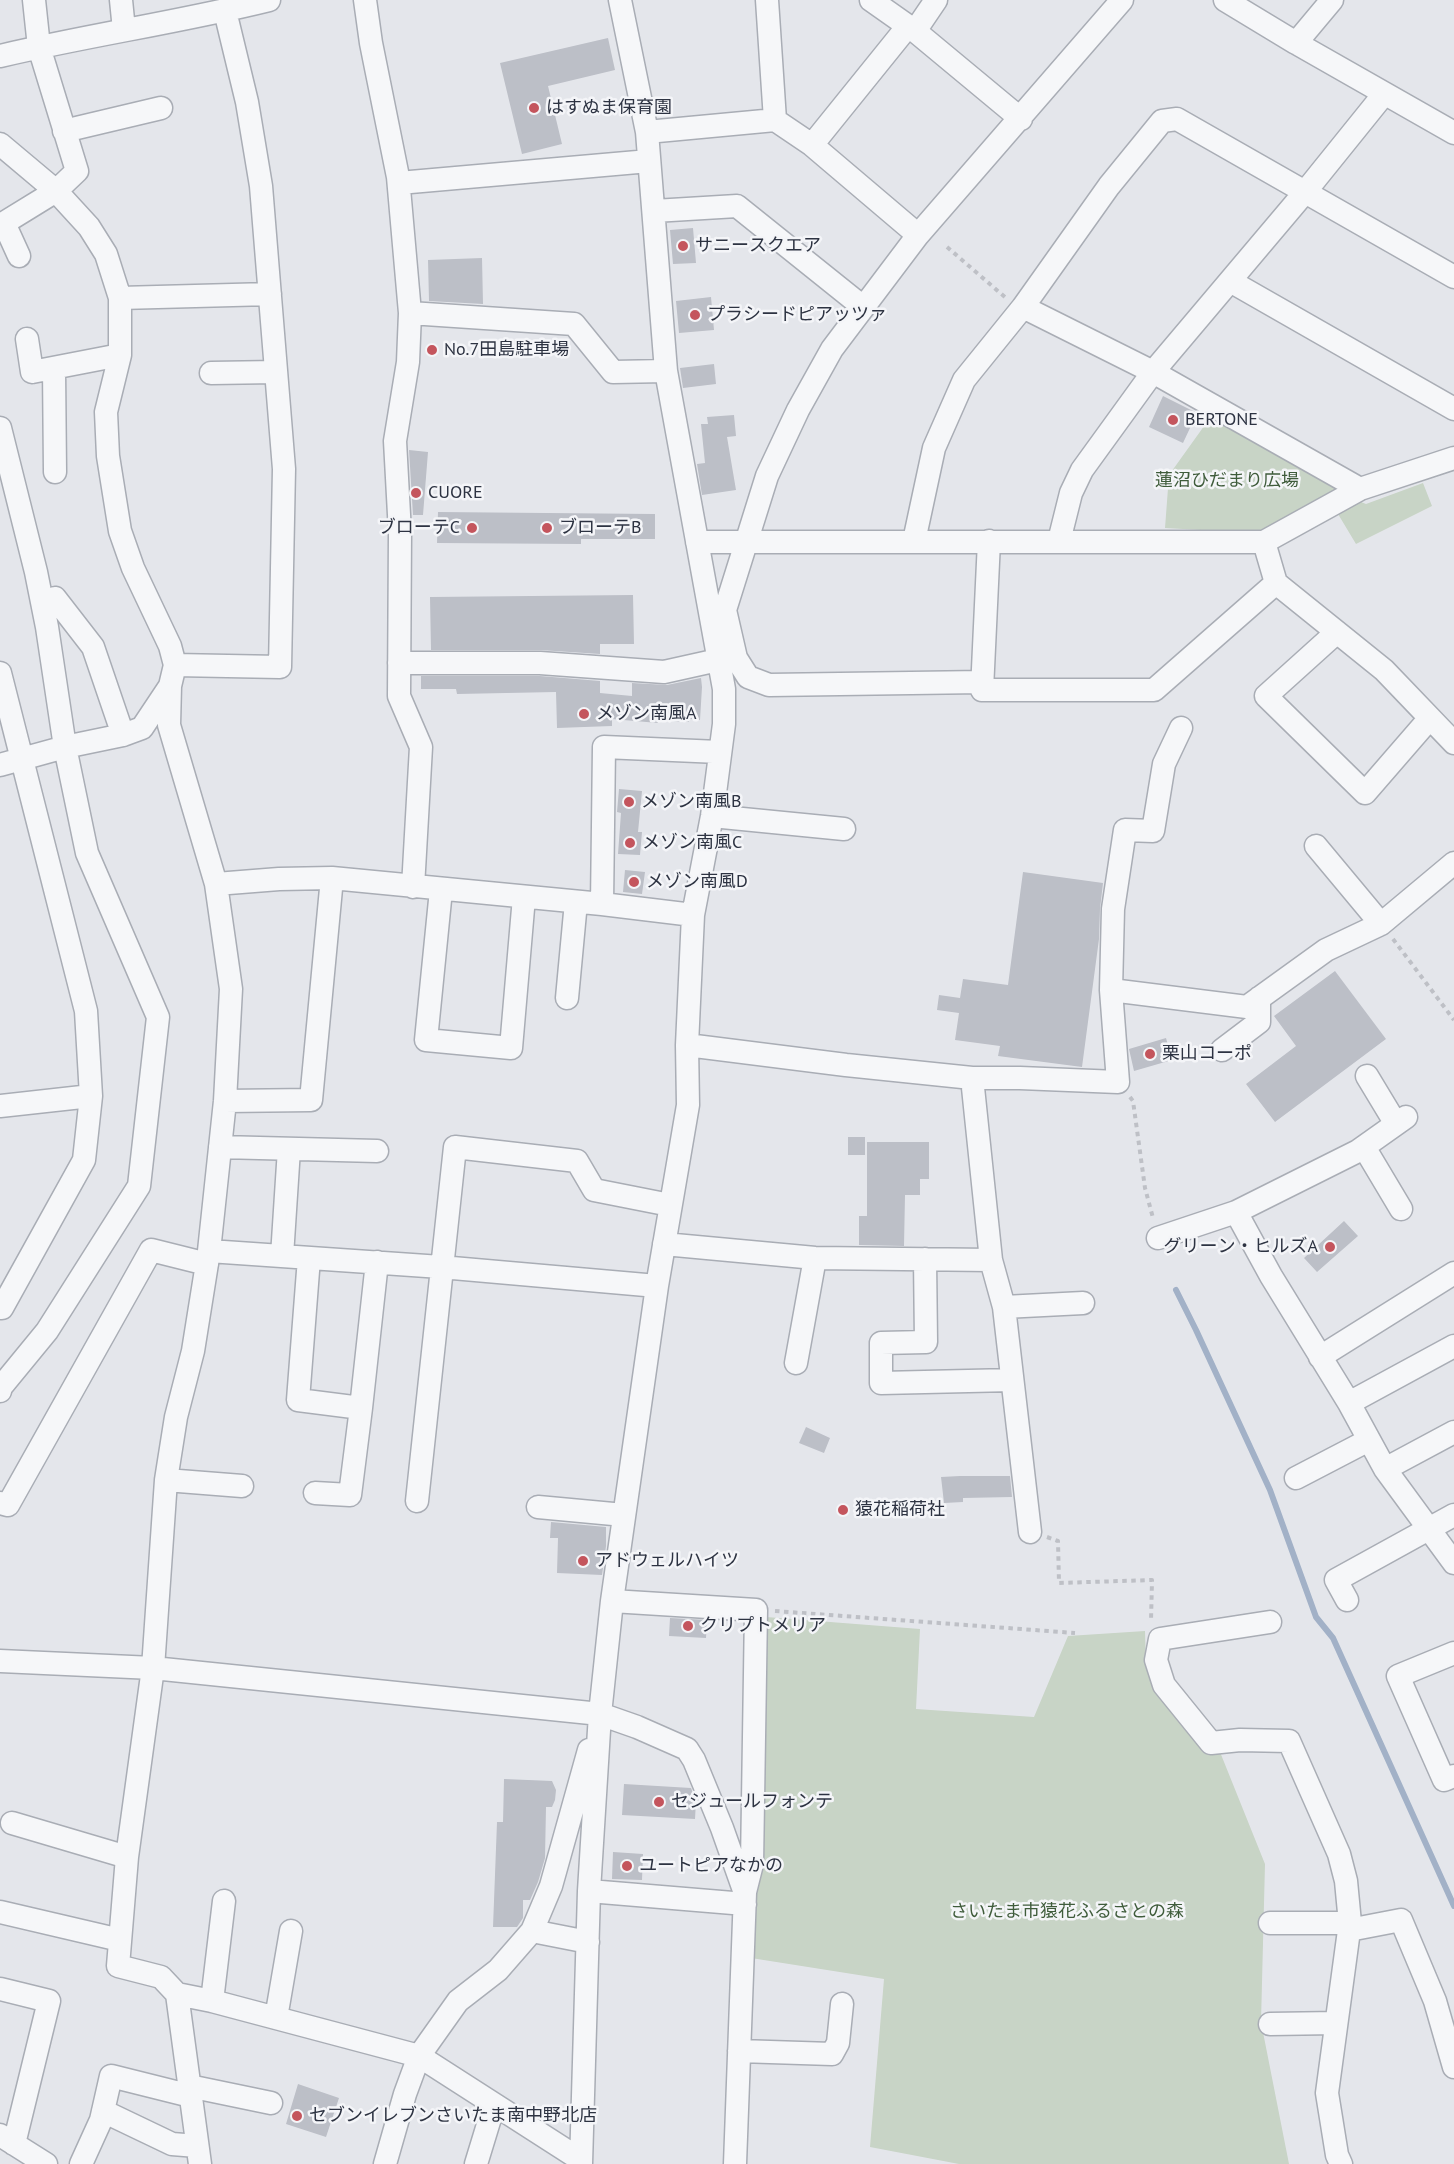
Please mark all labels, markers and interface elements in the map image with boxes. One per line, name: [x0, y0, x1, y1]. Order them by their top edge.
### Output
place label: はすぬま保育園: [546, 97, 672, 119]
marker: はすぬま保育園: [527, 101, 541, 115]
place label: サニースクエア: [695, 235, 821, 257]
marker: サニースクエア: [676, 239, 690, 253]
place label: プラシードピアッツァ: [707, 304, 887, 326]
marker: プラシードピアッツァ: [688, 308, 702, 322]
place label: No.7田島駐車場: [444, 339, 569, 361]
marker: No.7田島駐車場: [425, 343, 439, 357]
place label: BERTONE: [1185, 409, 1258, 431]
marker: BERTONE: [1166, 413, 1180, 427]
park label: 蓮沼ひだまり広場: [1155, 470, 1299, 492]
place label: CUORE: [428, 482, 483, 504]
marker: CUORE: [409, 486, 423, 500]
place label: ブローテC: [378, 517, 460, 539]
place label: ブローテB: [559, 517, 642, 539]
marker: ブローテC: [465, 521, 479, 535]
marker: ブローテB: [540, 521, 554, 535]
place label: メゾン南風A: [596, 703, 697, 725]
marker: メゾン南風A: [577, 707, 591, 721]
place label: メゾン南風B: [641, 791, 742, 813]
marker: メゾン南風B: [622, 795, 636, 809]
place label: メゾン南風C: [642, 832, 742, 854]
marker: メゾン南風C: [623, 836, 637, 850]
place label: メゾン南風D: [646, 871, 748, 893]
marker: メゾン南風D: [627, 875, 641, 889]
place label: 栗山コーポ: [1162, 1043, 1252, 1065]
marker: 栗山コーポ: [1143, 1047, 1157, 1061]
place label: グリーン・ヒルズA: [1163, 1236, 1318, 1258]
marker: グリーン・ヒルズA: [1323, 1240, 1337, 1254]
place label: 猿花稲荷社: [855, 1499, 945, 1521]
marker: 猿花稲荷社: [836, 1503, 850, 1517]
place label: アドウェルハイツ: [595, 1550, 739, 1572]
marker: アドウェルハイツ: [576, 1554, 590, 1568]
place label: クリプトメリア: [700, 1615, 826, 1637]
marker: クリプトメリア: [681, 1619, 695, 1633]
place label: セジュールフォンテ: [671, 1791, 833, 1813]
marker: セジュールフォンテ: [652, 1795, 666, 1809]
place label: ユートピアなかの: [639, 1855, 783, 1877]
marker: ユートピアなかの: [620, 1859, 634, 1873]
park label: さいたま市猿花ふるさとの森: [950, 1901, 1184, 1923]
place label: セブンイレブンさいたま南中野北店: [309, 2105, 597, 2127]
marker: セブンイレブンさいたま南中野北店: [290, 2109, 304, 2123]

